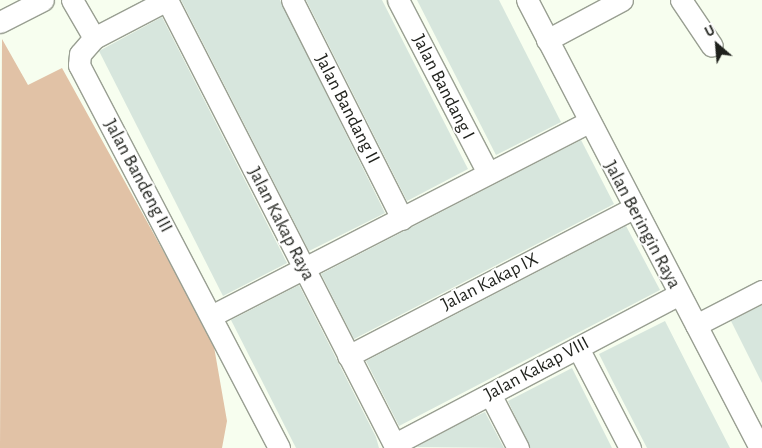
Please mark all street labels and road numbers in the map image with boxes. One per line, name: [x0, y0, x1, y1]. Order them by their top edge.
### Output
street label: Jalan Bandang I: [407, 31, 479, 143]
street label: Jalan Bandang II: [310, 50, 384, 168]
street label: Jalan Bandeng III: [99, 115, 177, 237]
street label: Jalan Beringin Raya: [599, 157, 685, 293]
street label: Jalan Kakap Raya: [243, 163, 319, 285]
street label: Jalan Kakap IX: [438, 248, 542, 316]
street label: Jalan Kakap VIII: [481, 332, 593, 406]

